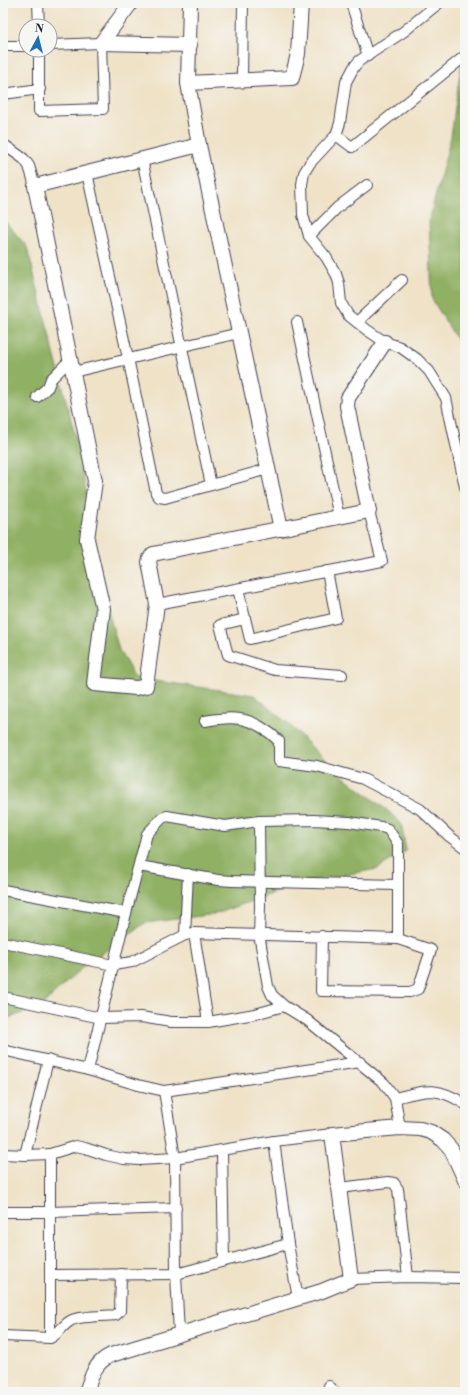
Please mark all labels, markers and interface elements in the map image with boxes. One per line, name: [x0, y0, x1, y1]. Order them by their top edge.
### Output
north arrow: [18, 18, 58, 58]
text: N: [34, 22, 45, 37]

